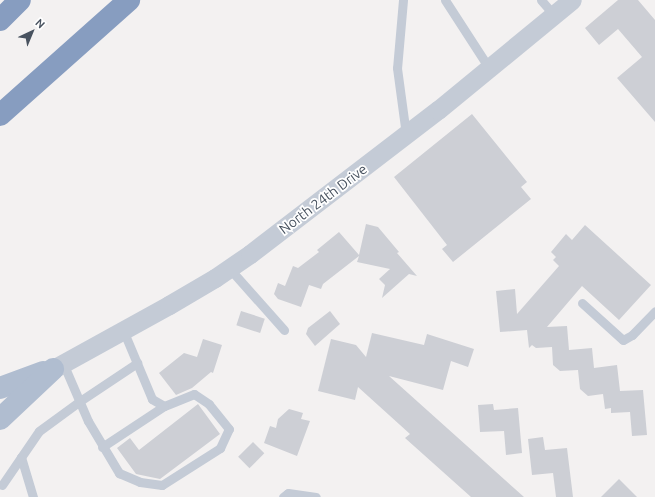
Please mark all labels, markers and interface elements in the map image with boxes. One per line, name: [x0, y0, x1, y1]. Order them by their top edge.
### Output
north arrow: [12, 12, 52, 52]
text: N: [33, 16, 47, 31]
street label: North 24th Drive: [276, 160, 370, 238]

